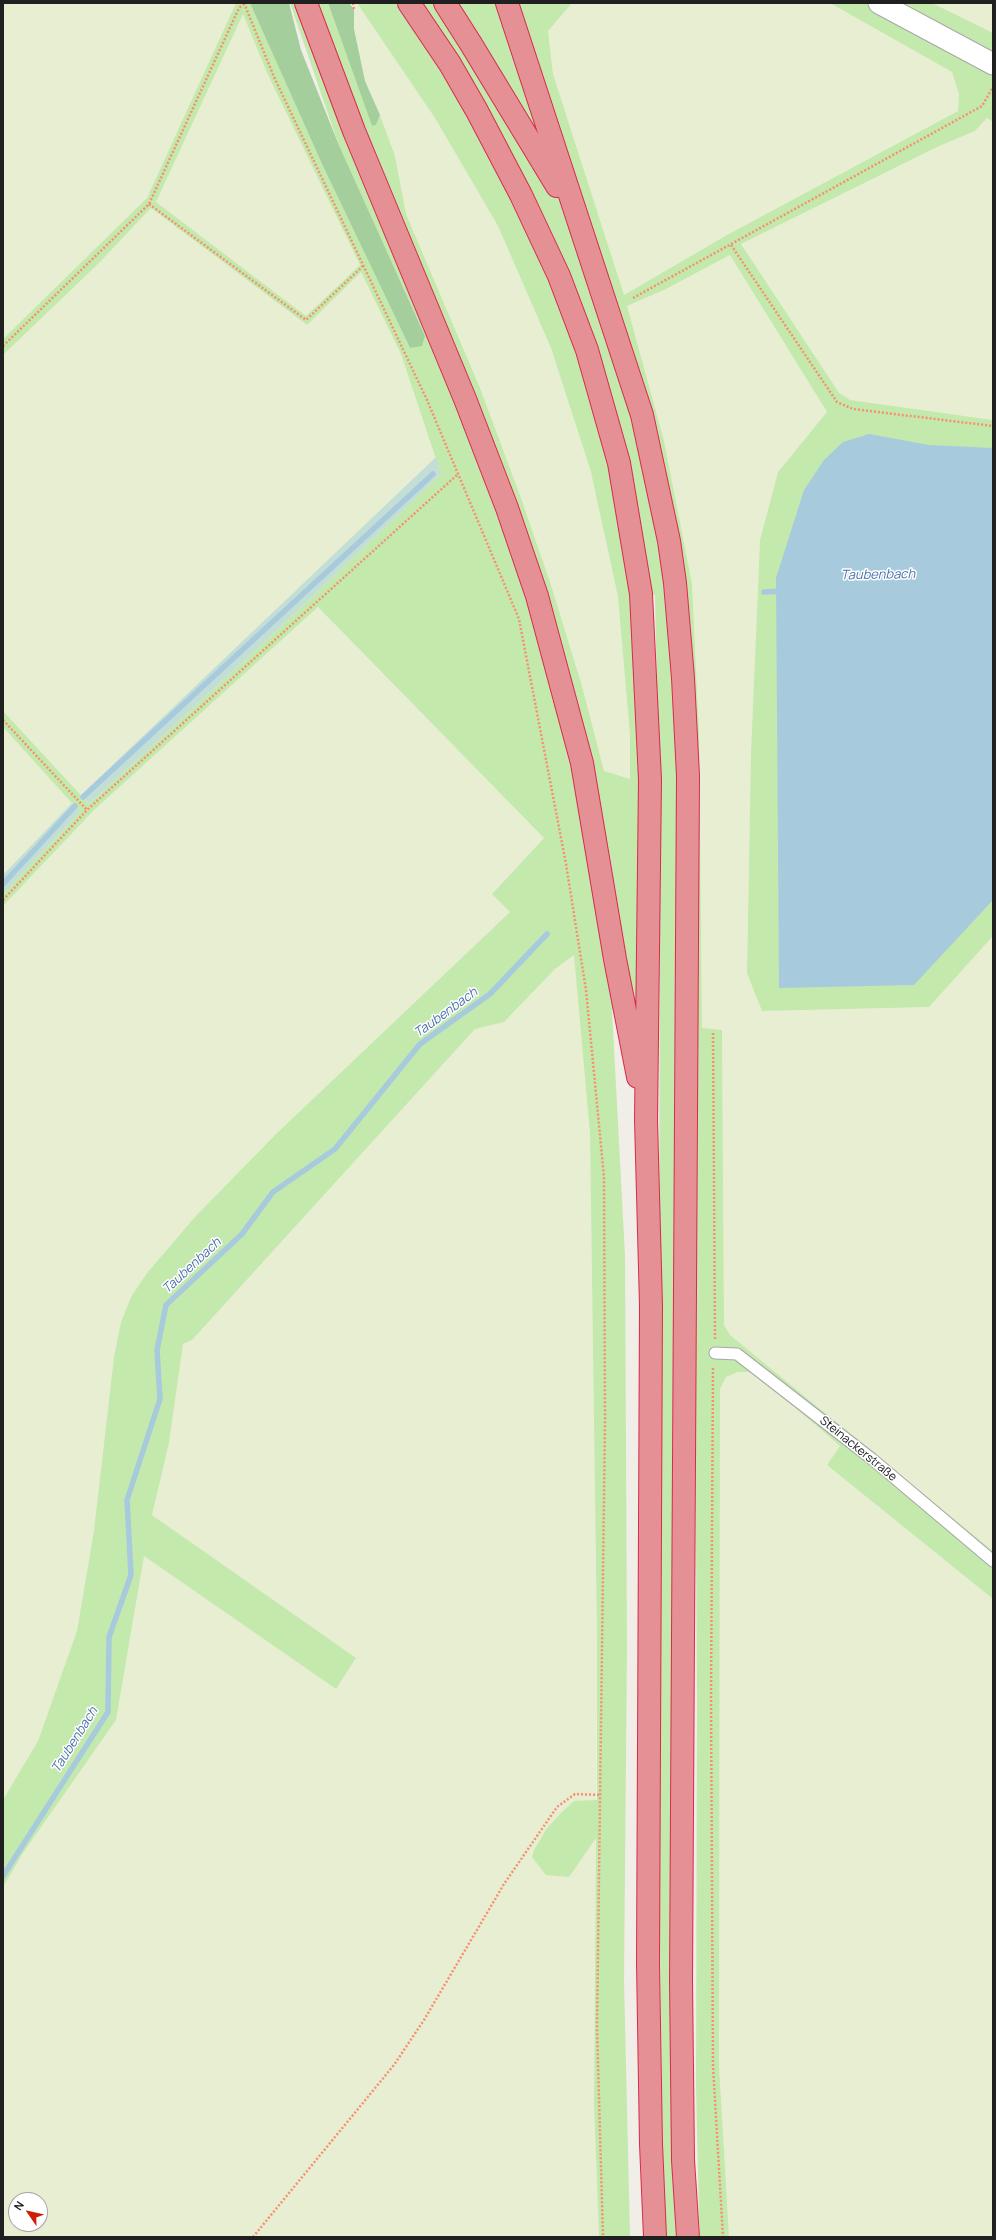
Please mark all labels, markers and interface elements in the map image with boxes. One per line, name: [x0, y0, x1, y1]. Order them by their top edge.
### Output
water label: Taubenbach: [841, 567, 915, 583]
water label: Taubenbach: [411, 985, 481, 1041]
water label: Taubenbach: [159, 1235, 225, 1297]
street label: Steinackerstraße: [816, 1413, 900, 1485]
water label: Taubenbach: [49, 1704, 101, 1776]
north arrow: [8, 2192, 48, 2232]
text: N: [10, 2198, 27, 2213]

